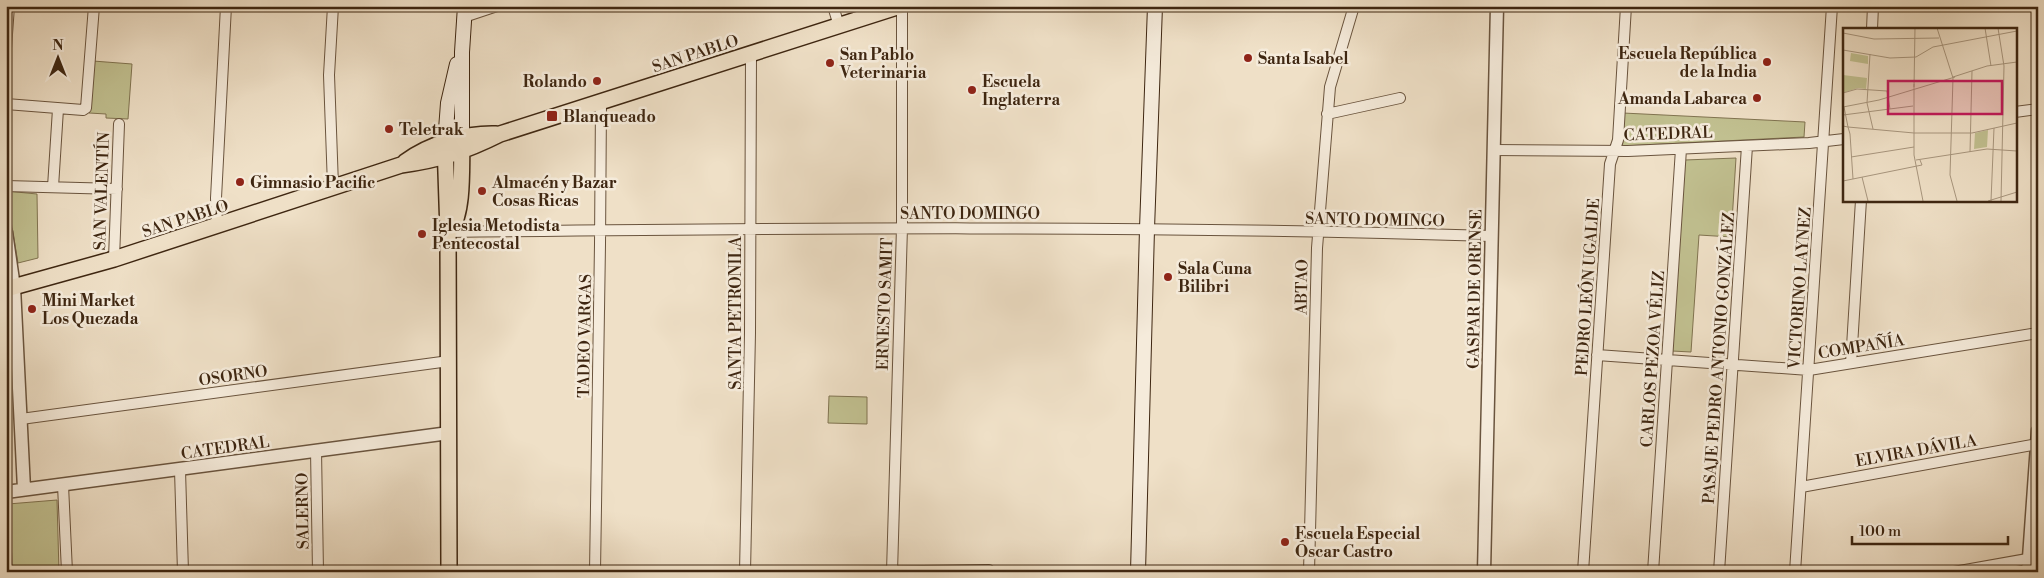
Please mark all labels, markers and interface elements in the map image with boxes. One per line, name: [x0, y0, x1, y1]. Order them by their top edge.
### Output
inset map: [1843, 28, 2016, 201]
street label: SAN PABLO: [650, 31, 741, 77]
north arrow: [32, 32, 82, 82]
text: N: [52, 37, 64, 55]
place label: Escuela República de la India: [1618, 44, 1757, 82]
place label: San Pablo Veterinaria: [839, 45, 927, 83]
place label: Santa Isabel: [1258, 49, 1349, 69]
marker: Santa Isabel: [1242, 52, 1254, 64]
marker: Escuela República de la India: [1761, 56, 1773, 68]
marker: San Pablo Veterinaria: [824, 57, 836, 69]
place label: Rolando: [523, 72, 587, 92]
place label: Escuela Inglaterra: [982, 72, 1061, 110]
marker: Rolando: [591, 75, 603, 87]
marker: Escuela Inglaterra: [966, 84, 978, 96]
place label: Amanda Labarca: [1617, 89, 1747, 109]
marker: Amanda Labarca: [1751, 92, 1763, 104]
place label: Blanqueado: [563, 107, 656, 127]
marker: Blanqueado: [545, 109, 559, 123]
place label: Teletrak: [399, 120, 465, 140]
street label: CATEDRAL: [1623, 122, 1713, 146]
marker: Teletrak: [383, 123, 395, 135]
street label: SAN VALENTÍN: [88, 131, 114, 251]
place label: Gimnasio Pacific: [250, 173, 375, 193]
place label: Almacén y Bazar Cosas Ricas: [491, 173, 617, 211]
marker: Gimnasio Pacific: [234, 176, 246, 188]
marker: Almacén y Bazar Cosas Ricas: [476, 185, 488, 197]
street label: SAN PABLO: [140, 196, 231, 242]
street label: PEDRO LEÓN UGALDE: [1570, 197, 1604, 377]
street label: SANTO DOMINGO: [900, 204, 1040, 224]
street label: VICTORINO LAYNEZ: [1784, 206, 1816, 371]
street label: SANTO DOMINGO: [1305, 209, 1445, 231]
street label: GASPAR DE ORENSE: [1464, 209, 1486, 369]
street label: PASAJE PEDRO ANTONIO GONZÁLEZ: [1697, 211, 1739, 505]
place label: Iglesia Metodista Pentecostal: [432, 216, 560, 254]
marker: Iglesia Metodista Pentecostal: [416, 228, 428, 240]
street label: SANTA PETRONILA: [726, 235, 746, 390]
street label: ERNESTO SAMIT: [873, 237, 897, 371]
place label: Sala Cuna Bilibri: [1178, 259, 1252, 297]
street label: ABTAO: [1291, 259, 1312, 316]
street label: CARLOS PEZOA VÉLIZ: [1635, 270, 1669, 448]
marker: Sala Cuna Bilibri: [1162, 271, 1174, 283]
street label: TADEO VARGAS: [574, 274, 596, 398]
place label: Mini Market Los Quezada: [42, 291, 139, 329]
marker: Mini Market Los Quezada: [26, 303, 38, 315]
street label: COMPAÑÍA: [1816, 327, 1907, 364]
street label: OSORNO: [197, 361, 269, 391]
street label: ELVIRA DÁVILA: [1854, 428, 1979, 472]
street label: CATEDRAL: [180, 432, 271, 464]
street label: SALERNO: [292, 472, 314, 550]
scale bar: [1852, 513, 2008, 545]
text: 100 m: [1859, 522, 1901, 541]
place label: Escuela Especial Óscar Castro: [1295, 524, 1421, 562]
marker: Escuela Especial Óscar Castro: [1279, 536, 1291, 548]

